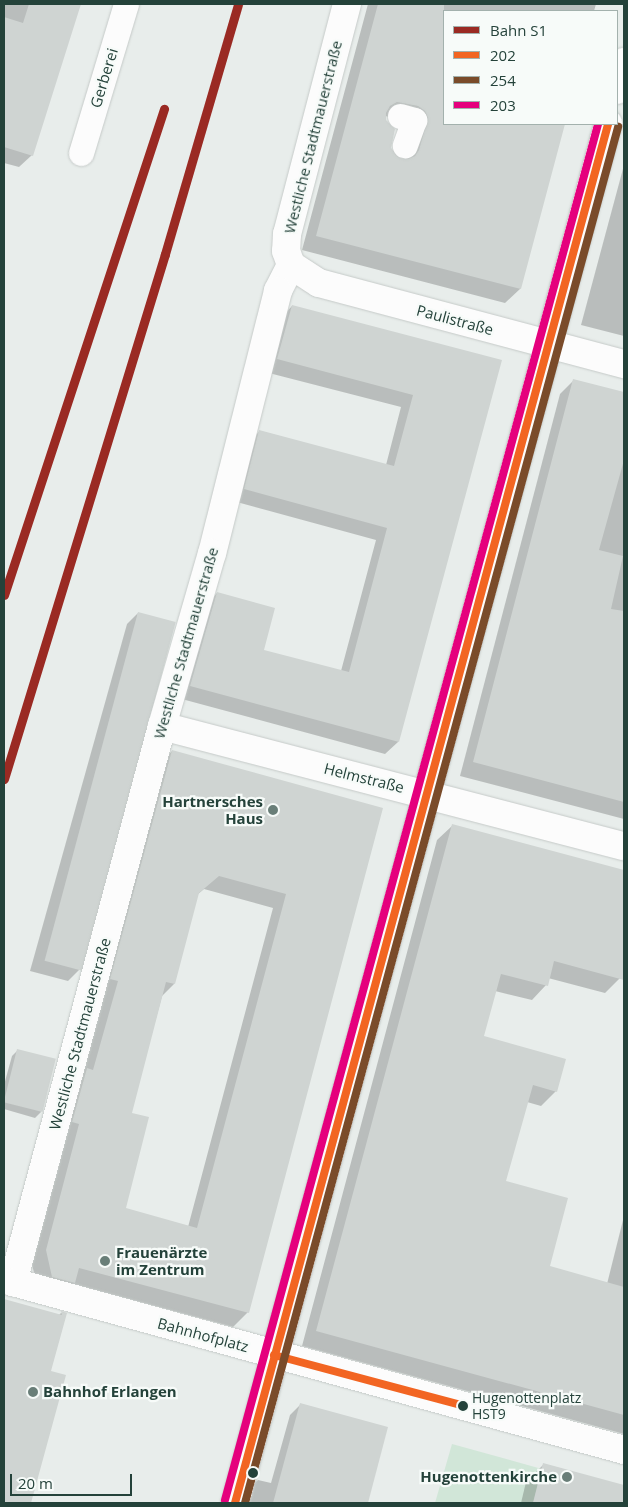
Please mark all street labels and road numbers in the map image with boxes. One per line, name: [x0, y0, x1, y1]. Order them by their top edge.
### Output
street label: Westliche Stadtmauerstraße: [280, 39, 346, 235]
street label: Gerberei: [86, 46, 122, 110]
street label: Paulistraße: [415, 301, 495, 339]
street label: Westliche Stadtmauerstraße: [150, 545, 222, 741]
street label: Helmstraße: [322, 759, 406, 797]
street label: Westliche Stadtmauerstraße: [46, 936, 114, 1132]
street label: Bahnhofplatz: [156, 1314, 250, 1356]

